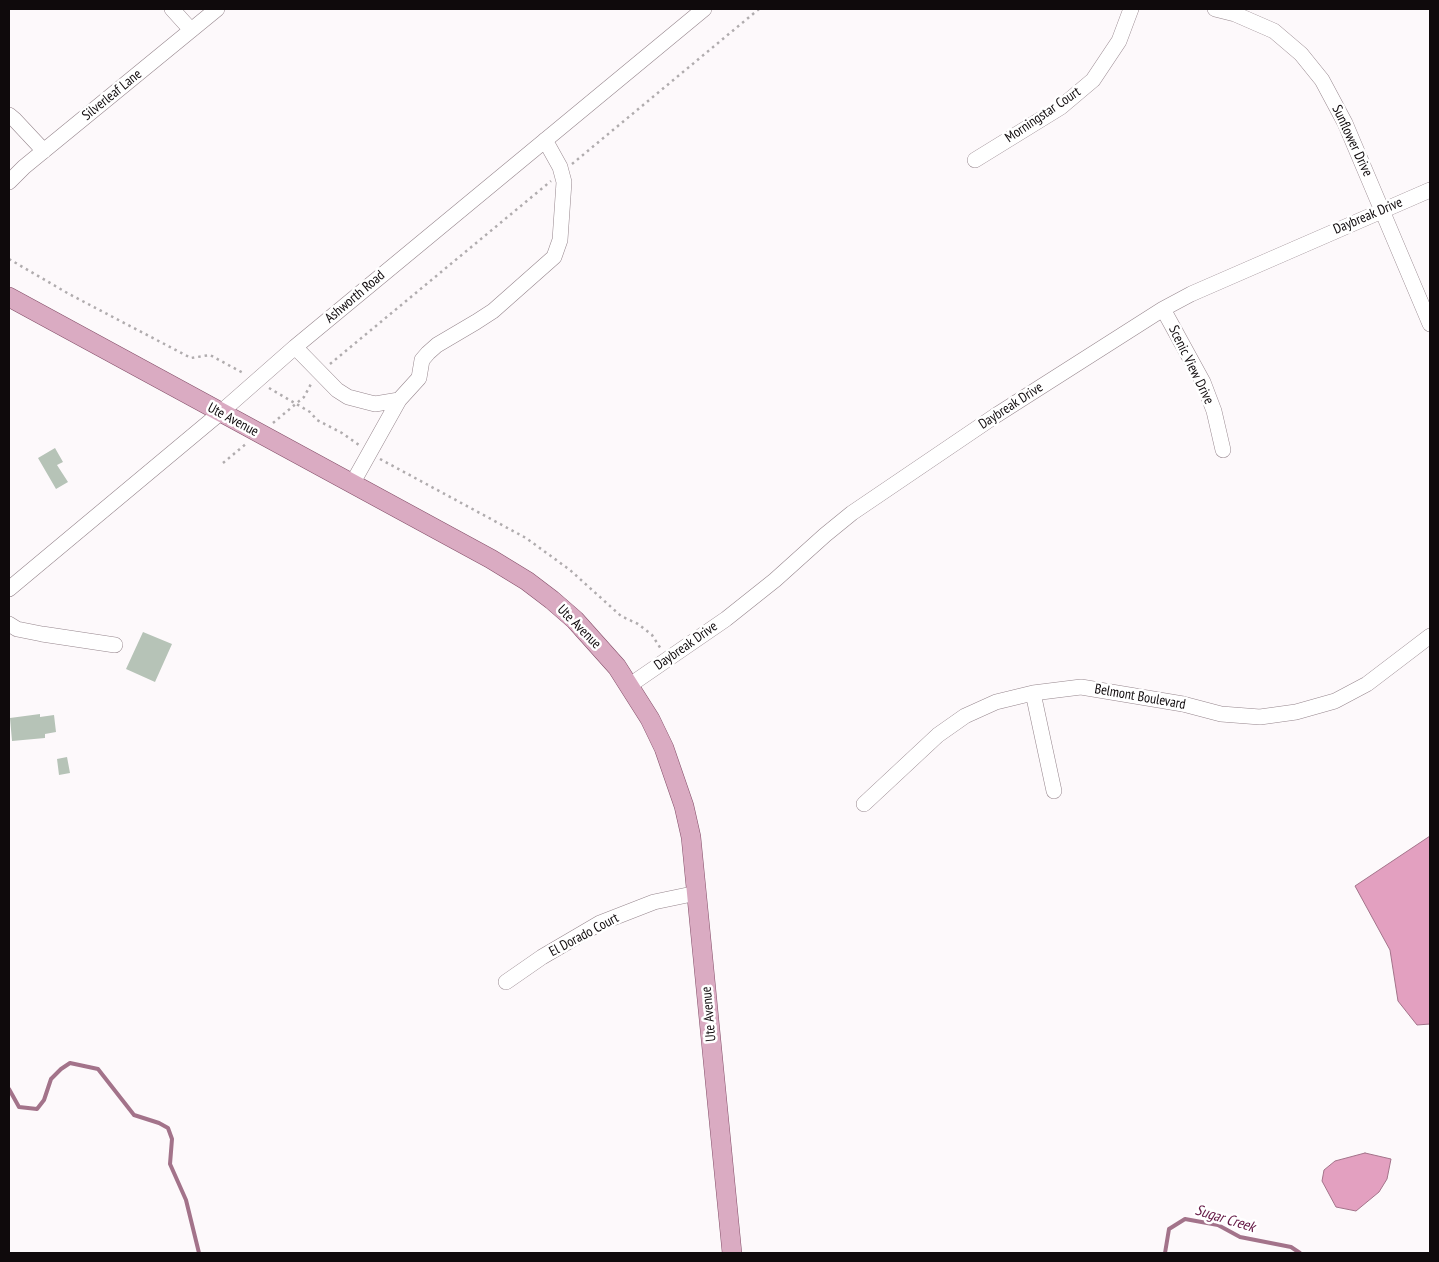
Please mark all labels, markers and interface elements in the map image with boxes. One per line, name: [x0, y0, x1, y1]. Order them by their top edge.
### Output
street label: Silverleaf Lane: [79, 66, 145, 124]
street label: Morningstar Court: [1002, 84, 1084, 146]
street label: Sunflower Drive: [1328, 103, 1376, 179]
street label: Daybreak Drive: [1331, 194, 1405, 238]
street label: Ashworth Road: [322, 267, 388, 327]
street label: Scenic View Drive: [1165, 323, 1217, 407]
street label: Daybreak Drive: [976, 379, 1046, 433]
street label: Ute Avenue: [205, 400, 261, 440]
street label: Ute Avenue: [554, 602, 604, 652]
street label: Daybreak Drive: [651, 618, 721, 674]
street label: Belmont Boulevard: [1093, 681, 1187, 713]
street label: El Dorado Court: [546, 910, 622, 960]
street label: Ute Avenue: [698, 986, 720, 1042]
water label: Sugar Creek: [1193, 1201, 1257, 1237]

